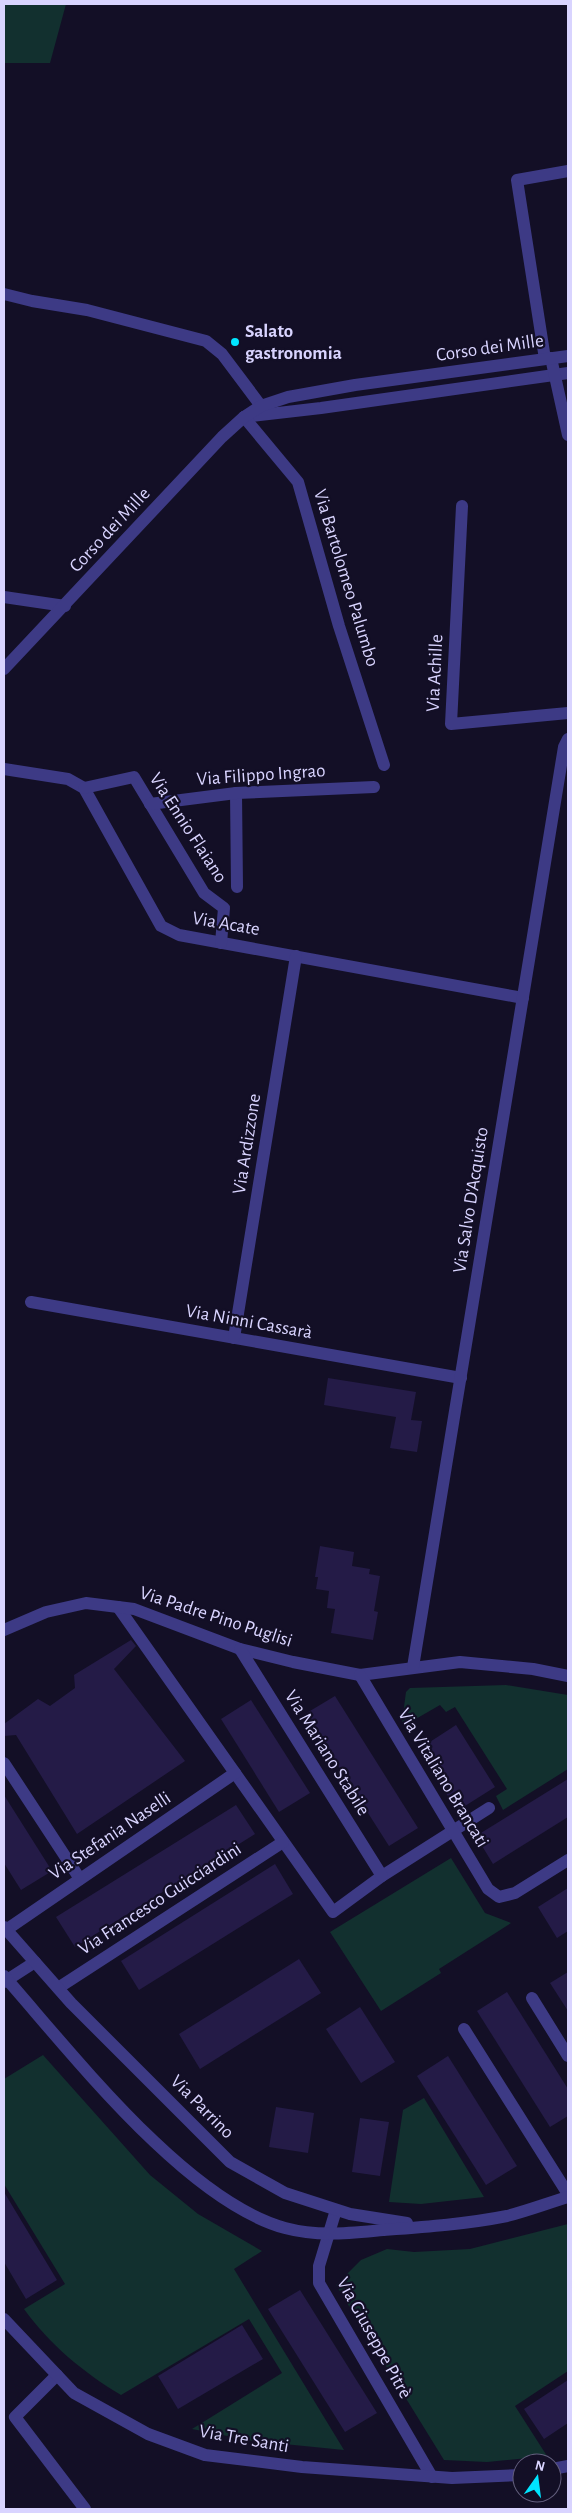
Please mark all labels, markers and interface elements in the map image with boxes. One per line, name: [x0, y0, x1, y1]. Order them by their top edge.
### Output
place label: Salato gastronomia: [245, 322, 342, 363]
street label: Corso dei Mille: [435, 331, 545, 365]
marker: Salato gastronomia: [229, 336, 241, 348]
street label: Corso dei Mille: [66, 484, 154, 576]
street label: Via Bartolomeo Palumbo: [310, 487, 382, 669]
street label: Via Achille: [423, 634, 447, 712]
street label: Via Filippo Ingrao: [196, 761, 326, 789]
street label: Via Ennio Flaiano: [146, 770, 230, 886]
street label: Via Acate: [191, 909, 261, 939]
street label: Via Ardizzone: [230, 1092, 264, 1196]
street label: Via Salvo D'Acquisto: [450, 1126, 492, 1274]
street label: Via Ninni Cassarà: [184, 1302, 314, 1343]
street label: Via Padre Pino Puglisi: [137, 1583, 295, 1651]
street label: Via Mariano Stabile: [281, 1687, 373, 1819]
street label: Via Vitaliano Brancati: [394, 1705, 492, 1851]
street label: Via Stefania Naselli: [46, 1788, 174, 1884]
street label: Via Francesco Guicciardini: [75, 1839, 245, 1959]
street label: Via Parrino: [167, 2072, 237, 2142]
street label: Via Giuseppe Pitrè: [333, 2274, 415, 2402]
street label: Via Tre Santi: [198, 2422, 290, 2456]
north arrow: [512, 2453, 562, 2503]
text: N: [533, 2458, 546, 2474]

